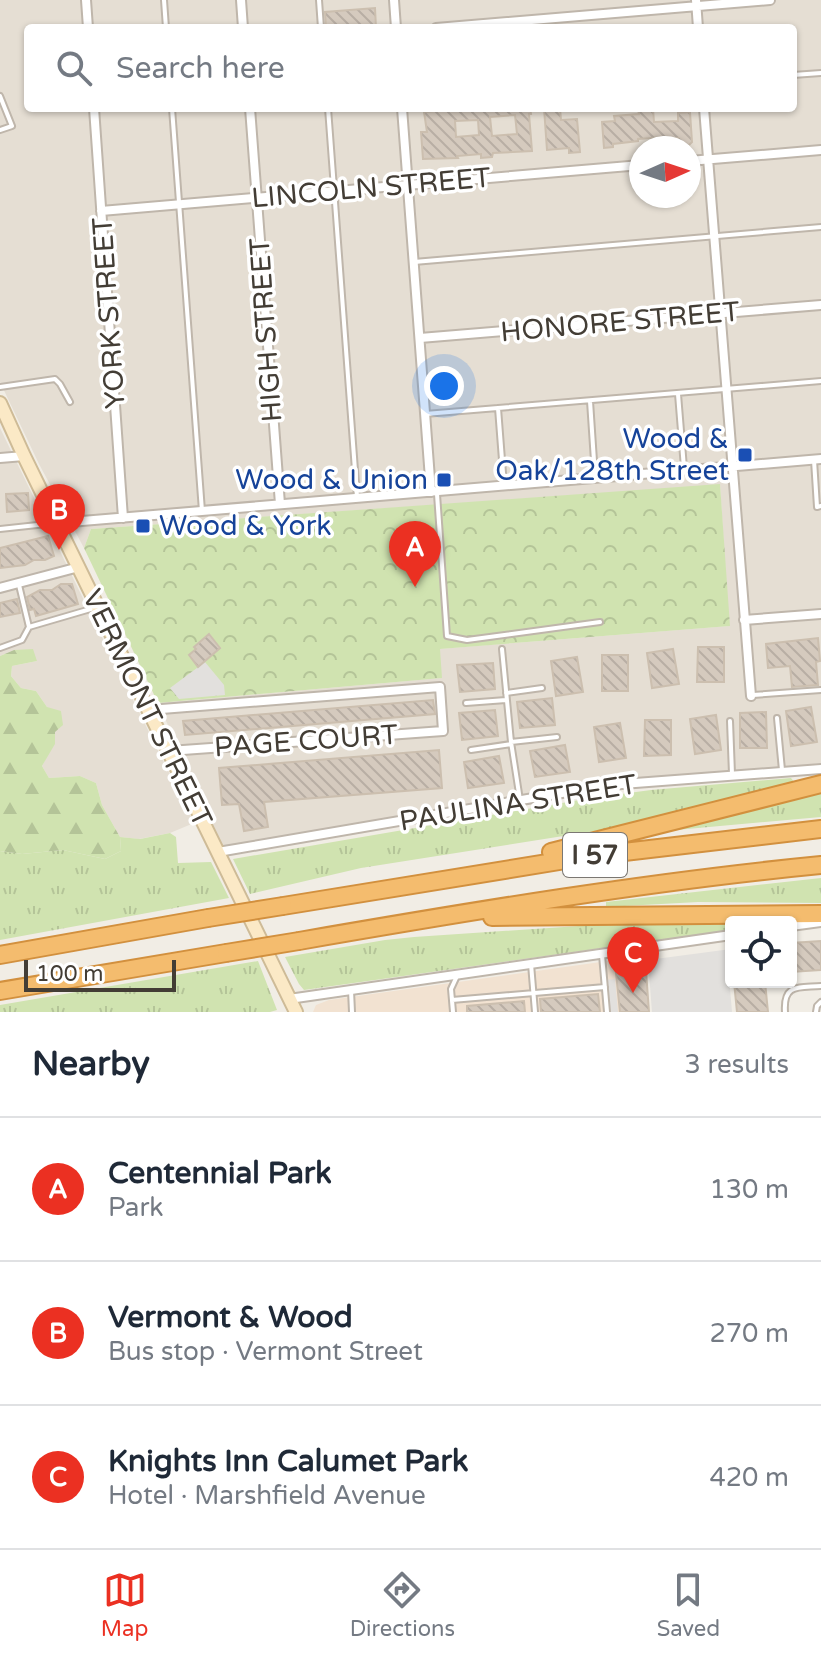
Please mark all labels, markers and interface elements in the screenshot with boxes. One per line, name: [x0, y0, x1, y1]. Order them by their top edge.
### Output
search box: [24, 24, 797, 112]
icon: search: [52, 46, 96, 90]
text: Search here: [116, 50, 285, 87]
north arrow: [629, 136, 701, 208]
street label: LINCOLN STREET: [250, 161, 492, 215]
street label: YORK STREET: [85, 216, 133, 410]
street label: HIGH STREET: [243, 237, 289, 423]
street label: HONORE STREET: [499, 295, 741, 349]
your location: [424, 366, 464, 406]
place label: Wood & Oak/128th Street: [495, 422, 729, 488]
marker: Wood & Oak/128th Street: [736, 446, 754, 464]
place label: Wood & Union: [235, 463, 428, 497]
marker: Wood & Union: [435, 471, 453, 489]
pin: B: [33, 484, 85, 550]
place label: Wood & York: [159, 509, 332, 543]
marker: Wood & York: [134, 517, 152, 535]
pin: A: [389, 521, 441, 587]
street label: VERMONT STREET: [75, 584, 219, 832]
street label: PAGE COURT: [213, 718, 399, 764]
street label: PAULINA STREET: [397, 767, 639, 839]
road number: I 57: [563, 833, 627, 877]
map controls: [725, 916, 797, 988]
button: locate: [725, 916, 797, 988]
pin: C: [607, 927, 659, 993]
scale bar: [24, 956, 176, 992]
text: 100 m: [36, 961, 103, 987]
text: Nearby: [32, 1044, 150, 1085]
text: 3 results: [684, 1049, 789, 1080]
text: Centennial Park: [108, 1155, 332, 1192]
text: A: [48, 1174, 68, 1205]
text: 130 m: [709, 1174, 789, 1205]
text: Park: [108, 1192, 164, 1223]
text: Vermont & Wood: [108, 1299, 353, 1336]
text: B: [49, 1318, 67, 1349]
text: 270 m: [709, 1318, 789, 1349]
text: Bus stop · Vermont Street: [108, 1336, 423, 1367]
text: Knights Inn Calumet Park: [108, 1443, 468, 1480]
text: C: [49, 1462, 67, 1493]
text: 420 m: [709, 1462, 789, 1493]
text: Hotel · Marshfield Avenue: [108, 1480, 426, 1511]
tab: Map: [101, 1568, 148, 1642]
tab: Directions: [350, 1568, 455, 1642]
tab: Saved: [657, 1568, 720, 1642]

